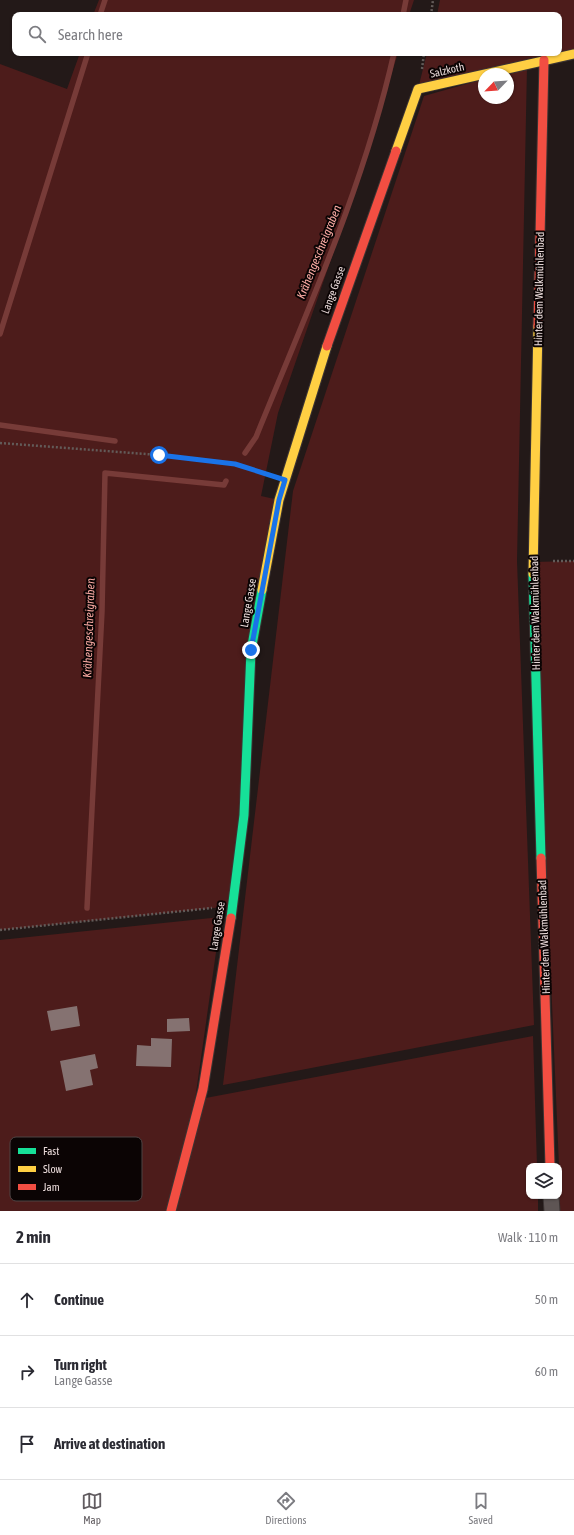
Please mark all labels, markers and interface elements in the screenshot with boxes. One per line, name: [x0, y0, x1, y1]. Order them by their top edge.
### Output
search box: [12, 12, 562, 56]
icon: search: [26, 23, 48, 45]
text: Search here: [58, 26, 123, 43]
street label: Salzkoth: [429, 60, 465, 80]
north arrow: [478, 68, 514, 104]
water label: Krähengeschreigraben: [294, 203, 344, 301]
street label: Hinter dem Walkmühlenbad: [532, 232, 546, 346]
street label: Lange Gasse: [319, 265, 347, 315]
route start: [150, 446, 168, 464]
street label: Hinter dem Walkmühlenbad: [528, 556, 542, 670]
water label: Krähengeschreigraben: [80, 578, 98, 678]
street label: Lange Gasse: [238, 578, 258, 628]
route end: [242, 641, 260, 659]
street label: Hinter dem Walkmühlenbad: [536, 880, 552, 994]
street label: Lange Gasse: [207, 901, 227, 951]
legend: [10, 1137, 142, 1201]
text: Fast: [43, 1145, 59, 1157]
text: Slow: [43, 1163, 62, 1175]
map controls: [526, 1163, 562, 1199]
button: layers: [526, 1163, 562, 1199]
text: Jam: [43, 1181, 60, 1193]
text: 2 min: [16, 1227, 51, 1247]
text: Walk · 110 m: [498, 1230, 558, 1245]
icon: ahead: [16, 1289, 38, 1311]
text: Continue: [54, 1291, 104, 1308]
text: 50 m: [535, 1292, 558, 1307]
text: Turn right: [54, 1356, 107, 1373]
icon: right: [16, 1361, 38, 1383]
text: 60 m: [535, 1364, 558, 1379]
text: Lange Gasse: [54, 1373, 112, 1388]
icon: arrive: [16, 1433, 38, 1455]
text: Arrive at destination: [54, 1435, 165, 1452]
tab: Map: [81, 1490, 103, 1526]
tab: Directions: [265, 1490, 306, 1526]
tab: Saved: [469, 1490, 493, 1526]

